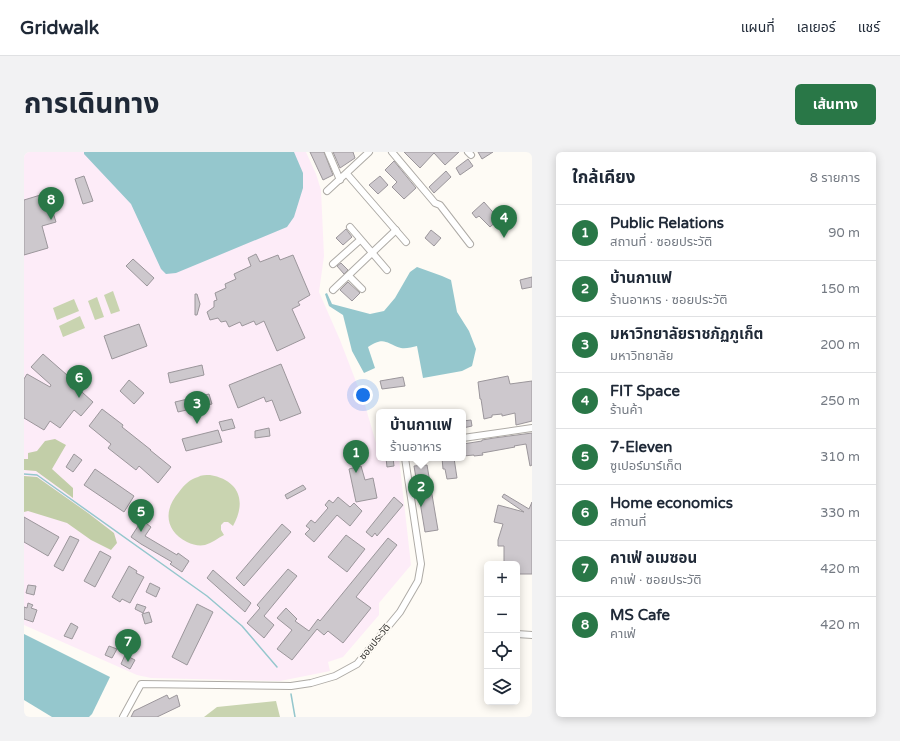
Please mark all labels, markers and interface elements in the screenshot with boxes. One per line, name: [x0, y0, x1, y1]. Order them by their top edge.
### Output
text: Gridwalk: [20, 17, 99, 39]
text: แผนที่: [741, 19, 775, 36]
text: เลเยอร์: [797, 19, 836, 36]
text: แชร์: [858, 19, 880, 36]
button: เส้นทาง: [795, 84, 876, 125]
text: การเดินทาง: [24, 87, 159, 121]
text: ใกล้เคียง: [572, 167, 635, 188]
text: 8 รายการ: [810, 170, 860, 186]
pin: 8: [38, 187, 64, 220]
pin: 4: [491, 205, 517, 238]
text: Public Relations: [610, 214, 724, 232]
text: 1: [581, 225, 589, 241]
text: 90 m: [828, 225, 860, 241]
text: สถานที่ · ซอยประวัติ: [610, 234, 712, 250]
text: บ้านกาแฟ: [610, 269, 672, 287]
text: 2: [581, 281, 589, 297]
text: 150 m: [820, 281, 860, 297]
text: ร้านอาหาร · ซอยประวัติ: [610, 292, 727, 308]
text: มหาวิทยาลัยราชภัฏภูเก็ต: [610, 325, 763, 343]
text: 3: [581, 337, 589, 353]
text: 200 m: [820, 337, 860, 353]
text: มหาวิทยาลัย: [610, 348, 673, 364]
pin: 6: [66, 365, 92, 398]
text: FIT Space: [610, 382, 680, 400]
your location: [353, 385, 373, 405]
pin: 3: [184, 391, 210, 424]
text: 4: [581, 393, 589, 409]
text: 250 m: [820, 393, 860, 409]
text: ร้านค้า: [610, 402, 643, 418]
popup: [376, 409, 466, 461]
text: บ้านกาแฟ: [390, 416, 452, 434]
text: 7-Eleven: [610, 438, 672, 456]
text: ร้านอาหาร: [390, 439, 442, 455]
pin: 1: [343, 440, 369, 473]
text: 5: [581, 449, 589, 465]
text: 310 m: [820, 449, 860, 465]
text: ซูเปอร์มาร์เก็ต: [610, 458, 682, 474]
pin: 2: [408, 474, 434, 507]
text: Home economics: [610, 494, 733, 512]
pin: 5: [128, 499, 154, 532]
text: 6: [581, 505, 589, 521]
text: 330 m: [820, 505, 860, 521]
text: สถานที่: [610, 514, 646, 530]
text: คาเฟ่ อเมซอน: [610, 549, 697, 567]
map controls: [484, 561, 520, 705]
button: +: [484, 561, 520, 597]
text: 7: [581, 561, 589, 577]
text: 420 m: [820, 561, 860, 577]
text: คาเฟ่ · ซอยประวัติ: [610, 572, 702, 588]
button: −: [484, 597, 520, 633]
text: MS Cafe: [610, 606, 670, 624]
text: 8: [581, 617, 589, 633]
text: 420 m: [820, 617, 860, 633]
street label: ซอยประวัติ: [357, 622, 393, 662]
text: คาเฟ่: [610, 626, 636, 642]
pin: 7: [115, 629, 141, 662]
button: locate: [484, 633, 520, 669]
button: layers: [484, 669, 520, 705]

